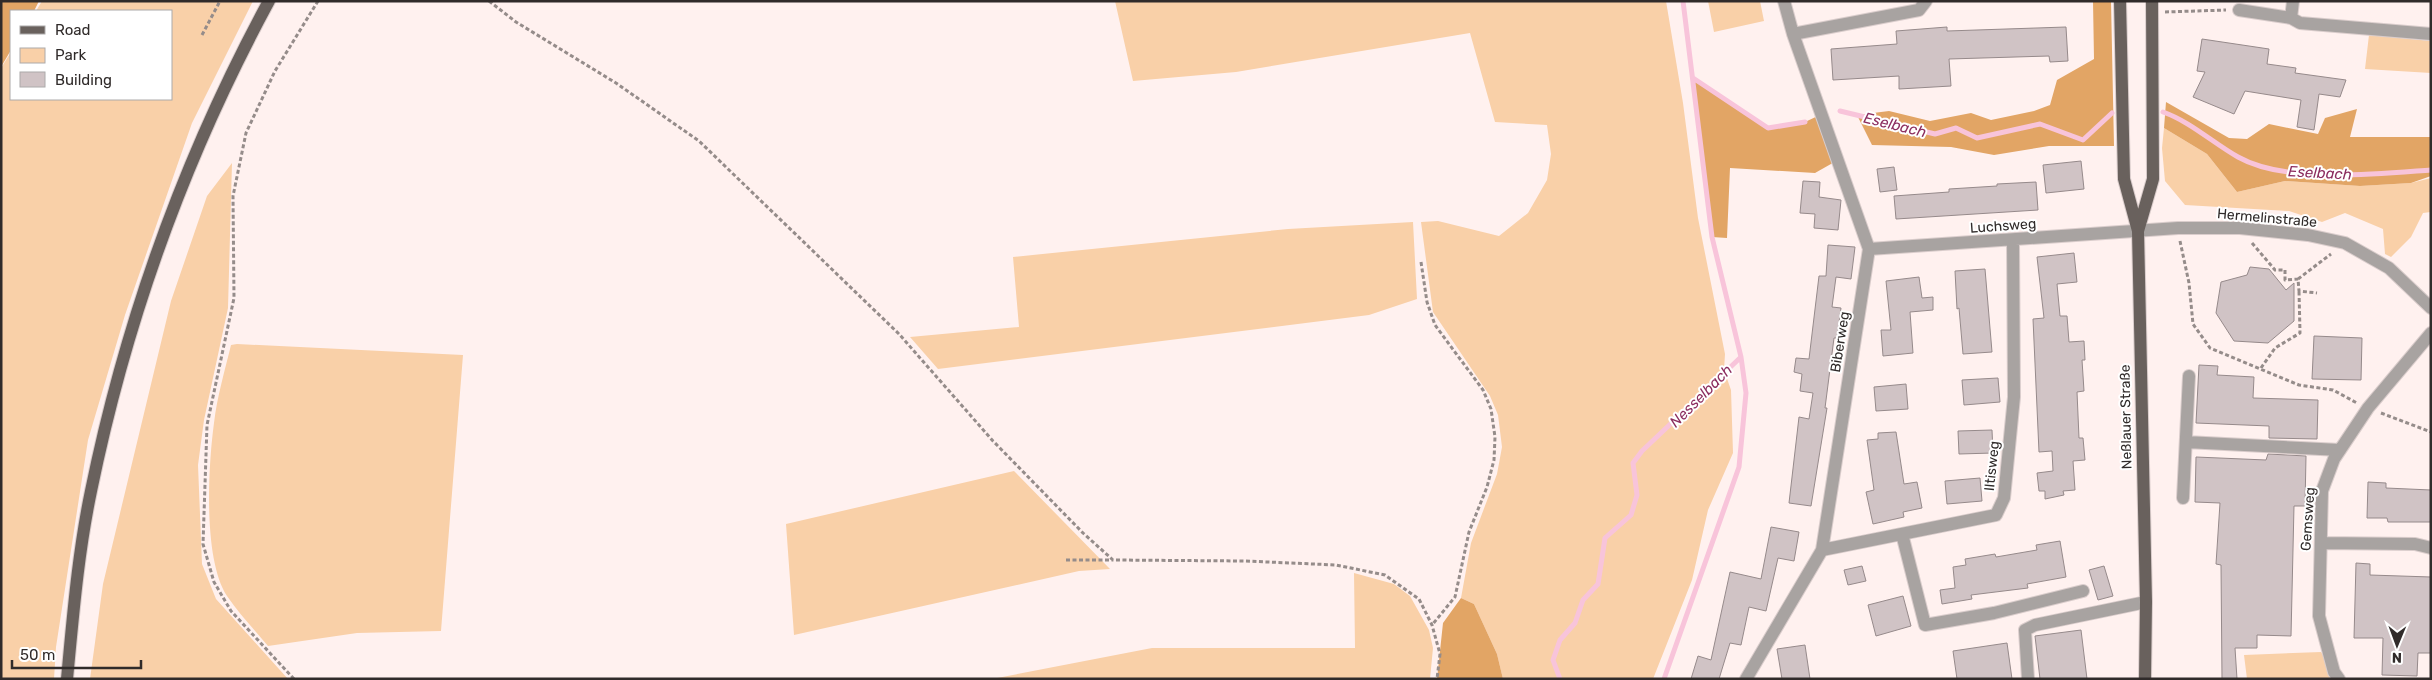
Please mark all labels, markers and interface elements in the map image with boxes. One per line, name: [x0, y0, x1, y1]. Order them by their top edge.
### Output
legend: [10, 10, 172, 100]
text: Road: [55, 21, 91, 39]
text: Park: [55, 46, 86, 64]
text: Building: [55, 71, 112, 89]
water label: Eselbach: [1862, 109, 1928, 141]
water label: Eselbach: [2288, 162, 2352, 184]
street label: Hermelinstraße: [2216, 205, 2318, 231]
street label: Luchsweg: [1969, 215, 2037, 237]
street label: Biberweg: [1827, 310, 1853, 374]
water label: Nesselbach: [1666, 361, 1736, 431]
street label: Neßlauer Straße: [2117, 364, 2135, 470]
street label: Iltisweg: [1981, 440, 2003, 492]
street label: Gemsweg: [2297, 486, 2319, 552]
north arrow: [2372, 620, 2422, 670]
scale bar: [12, 638, 141, 670]
text: 50 m: [20, 646, 55, 664]
text: N: [2392, 649, 2402, 666]

